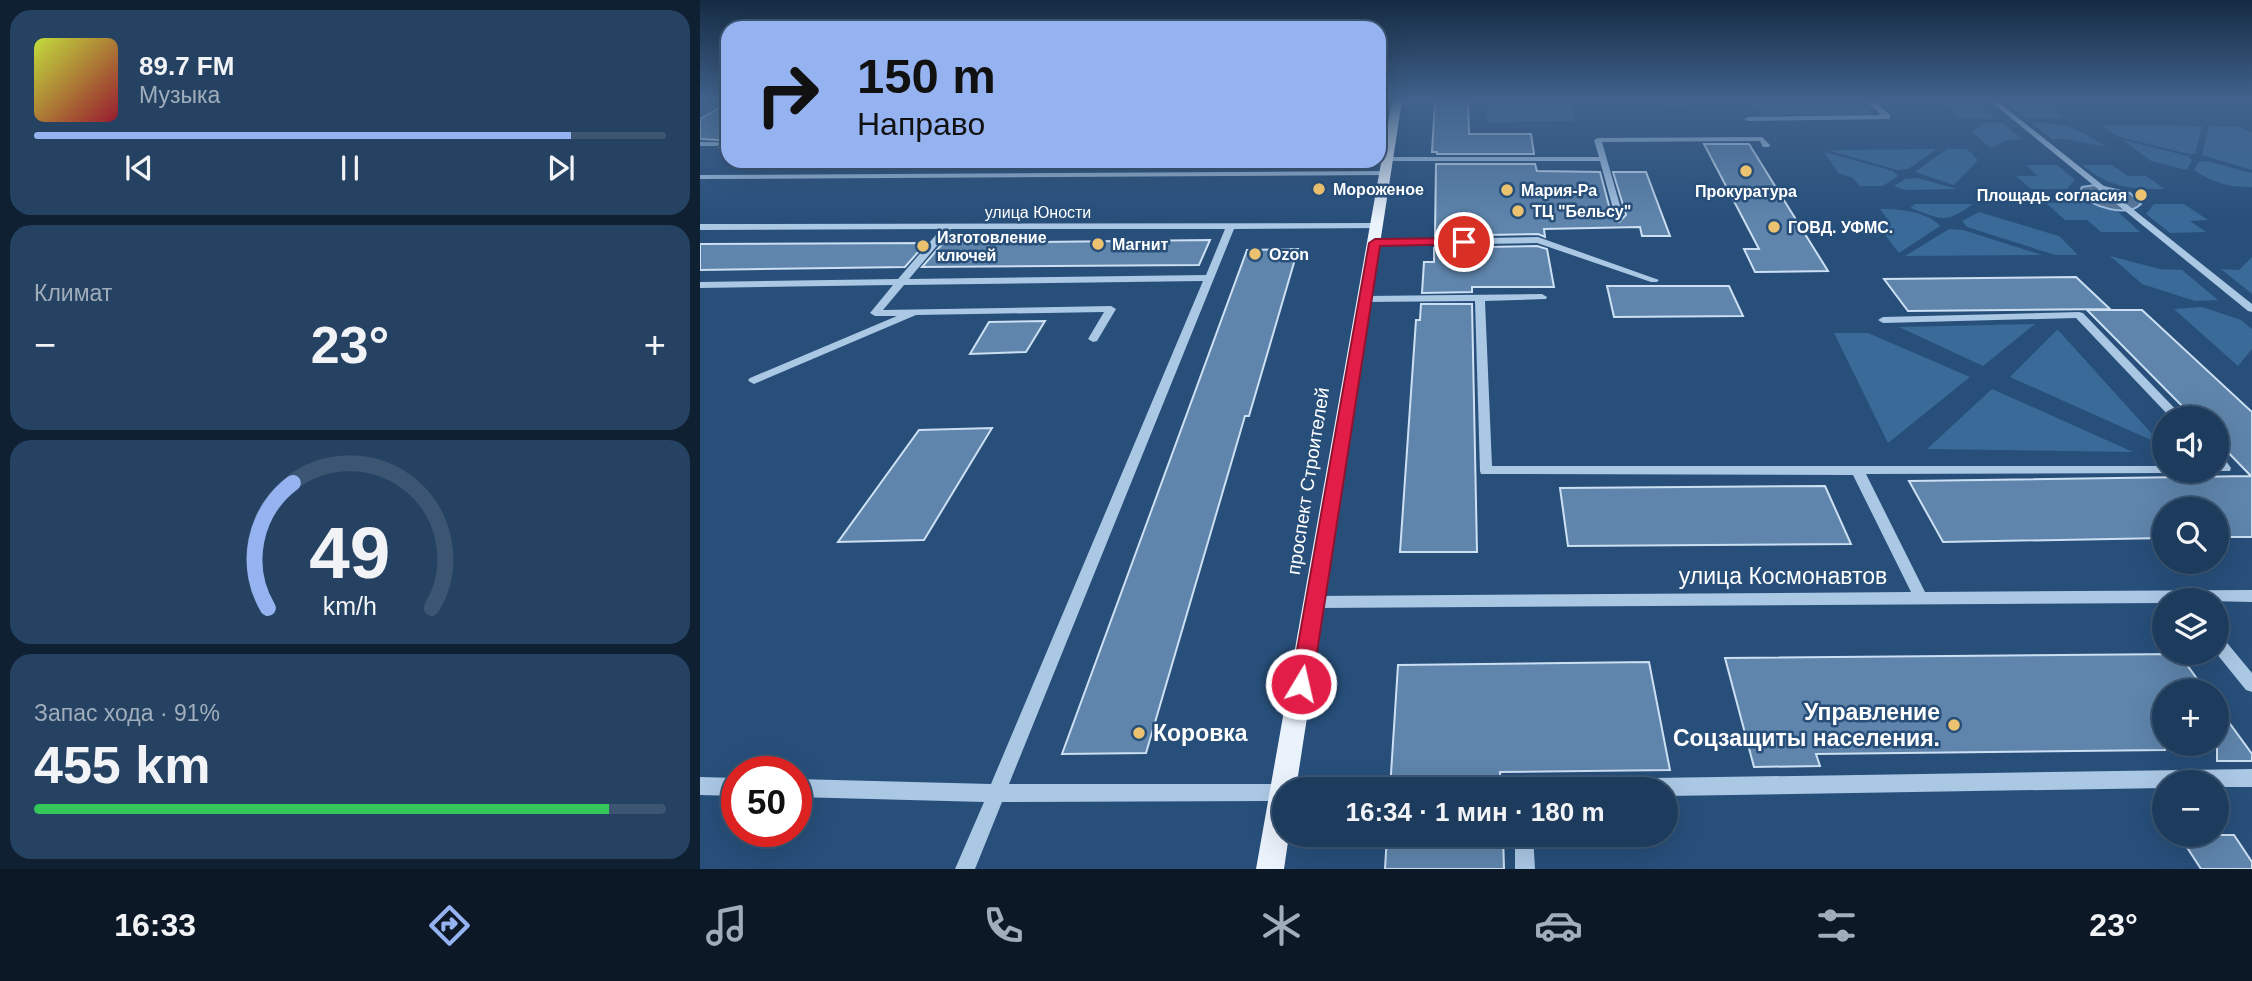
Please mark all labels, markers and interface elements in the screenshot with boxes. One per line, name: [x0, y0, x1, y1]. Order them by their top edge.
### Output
icon: right: [742, 49, 833, 140]
text: 150 m: [857, 49, 996, 103]
text: 89.7 FM: [139, 51, 234, 81]
text: Музыка: [139, 82, 220, 108]
text: Направо: [857, 106, 985, 142]
icon: previous: [120, 149, 158, 187]
icon: pause: [331, 149, 369, 187]
icon: next: [542, 149, 580, 187]
marker: Прокуратура: [1738, 163, 1754, 179]
marker: Мороженое: [1311, 181, 1327, 197]
place label: Мороженое: [1333, 181, 1424, 198]
marker: Мария-Ра: [1499, 182, 1515, 198]
place label: Мария-Ра: [1521, 182, 1597, 199]
place label: Прокуратура: [1695, 183, 1797, 200]
place label: Площадь согласия: [1977, 187, 2127, 204]
marker: Площадь согласия: [2133, 187, 2149, 203]
marker: ТЦ "Бельсу": [1510, 203, 1526, 219]
place label: ТЦ "Бельсу": [1532, 203, 1631, 220]
street label: улица Юности: [985, 204, 1091, 221]
pin: [1434, 212, 1494, 272]
marker: ГОВД. УФМС.: [1766, 219, 1782, 235]
place label: ГОВД. УФМС.: [1788, 219, 1893, 236]
icon: arrive: [1445, 223, 1483, 261]
place label: Изготовление ключей: [937, 229, 1047, 264]
marker: Магнит: [1090, 236, 1106, 252]
place label: Магнит: [1112, 236, 1169, 253]
marker: Изготовление ключей: [915, 238, 931, 254]
marker: Ozon: [1247, 246, 1263, 262]
place label: Ozon: [1269, 246, 1309, 263]
text: Климат: [34, 280, 112, 306]
text: 23°: [311, 316, 389, 374]
text: −: [34, 324, 56, 366]
text: +: [644, 324, 666, 366]
street label: проспект Строителей: [1283, 386, 1333, 576]
map controls: [2152, 406, 2229, 847]
button: sound: [2152, 406, 2229, 483]
button: search: [2152, 497, 2229, 574]
text: 49: [310, 512, 390, 593]
street label: улица Космонавтов: [1679, 563, 1887, 589]
button: layers: [2152, 588, 2229, 665]
text: km/h: [323, 592, 377, 620]
position arrow: [1264, 647, 1338, 721]
button: +: [2152, 679, 2229, 756]
place label: Управление Соцзащиты населения.: [1673, 699, 1940, 751]
text: Запас хода · 91%: [34, 700, 220, 726]
marker: Управление Соцзащиты населения.: [1946, 717, 1962, 733]
place label: Коровка: [1153, 720, 1248, 746]
marker: Коровка: [1131, 725, 1147, 741]
text: 455 km: [34, 736, 210, 794]
speed limit sign: 50: [721, 756, 812, 847]
button: −: [2152, 770, 2229, 847]
text: 16:34 · 1 мин · 180 m: [1345, 797, 1605, 827]
icon: directions: [425, 901, 474, 950]
icon: music: [702, 901, 751, 950]
icon: phone: [979, 901, 1028, 950]
icon: climate: [1257, 901, 1306, 950]
icon: car: [1534, 901, 1583, 950]
icon: filters: [1812, 901, 1861, 950]
text: 16:33: [114, 907, 196, 943]
text: 23°: [2089, 907, 2138, 943]

